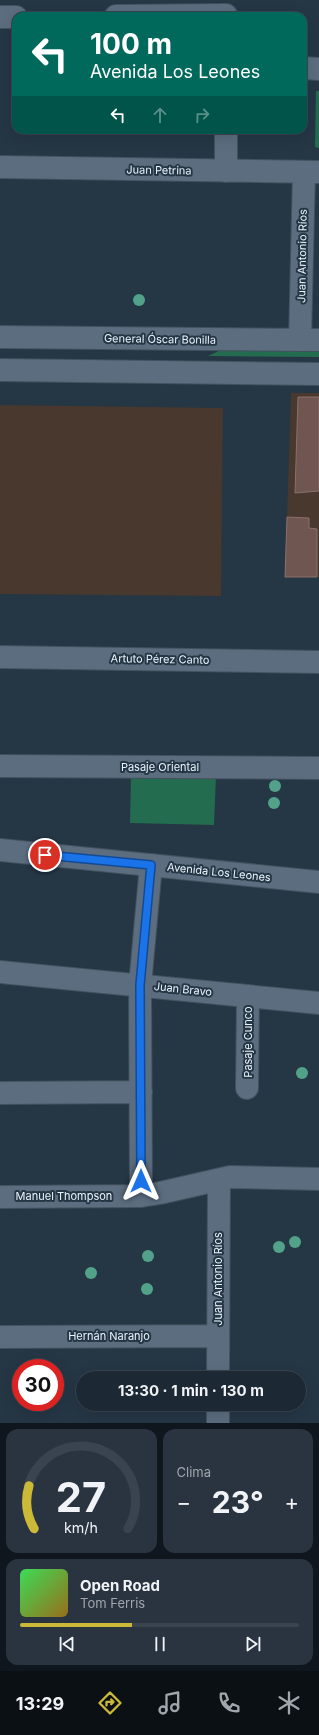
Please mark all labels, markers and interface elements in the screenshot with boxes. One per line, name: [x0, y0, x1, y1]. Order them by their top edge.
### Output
text: 100 m: [90, 27, 172, 61]
icon: left: [24, 28, 76, 80]
text: Avenida Los Leones: [90, 61, 260, 82]
icon: left: [107, 104, 129, 126]
icon: ahead: [149, 104, 171, 126]
icon: right: [191, 104, 213, 126]
street label: Juan Petrina: [126, 162, 192, 178]
street label: Juan Antonio Ríos: [294, 209, 310, 303]
street label: General Óscar Bonilla: [104, 331, 216, 347]
street label: Artuto Pérez Canto: [111, 651, 210, 667]
street label: Pasaje Oriental: [121, 760, 199, 774]
pin: [28, 838, 62, 872]
icon: arrive: [34, 844, 56, 866]
street label: Avenida Los Leones: [167, 860, 272, 884]
street label: Juan Bravo: [153, 979, 213, 999]
street label: Pasaje Cunco: [241, 1006, 255, 1078]
position arrow: [120, 1160, 162, 1202]
street label: Manuel Thompson: [16, 1189, 112, 1203]
street label: Juan Antonio Ríos: [211, 1232, 225, 1326]
street label: Hernán Naranjo: [68, 1329, 150, 1343]
speed limit sign: 30: [12, 1359, 64, 1411]
text: 13:30 · 1 min · 130 m: [118, 1381, 264, 1400]
text: Clima: [177, 1464, 211, 1480]
text: 27: [56, 1472, 106, 1522]
text: 23°: [212, 1484, 264, 1520]
text: −: [177, 1489, 191, 1515]
text: +: [284, 1489, 299, 1515]
text: km/h: [64, 1519, 98, 1536]
text: Open Road: [80, 1576, 160, 1595]
text: Tom Ferris: [80, 1595, 145, 1611]
icon: previous: [56, 1633, 78, 1655]
icon: pause: [149, 1633, 171, 1655]
icon: next: [242, 1633, 264, 1655]
icon: directions: [96, 1689, 124, 1717]
icon: music: [156, 1689, 184, 1717]
icon: phone: [215, 1689, 243, 1717]
icon: climate: [275, 1689, 303, 1717]
text: 13:29: [16, 1693, 64, 1714]

